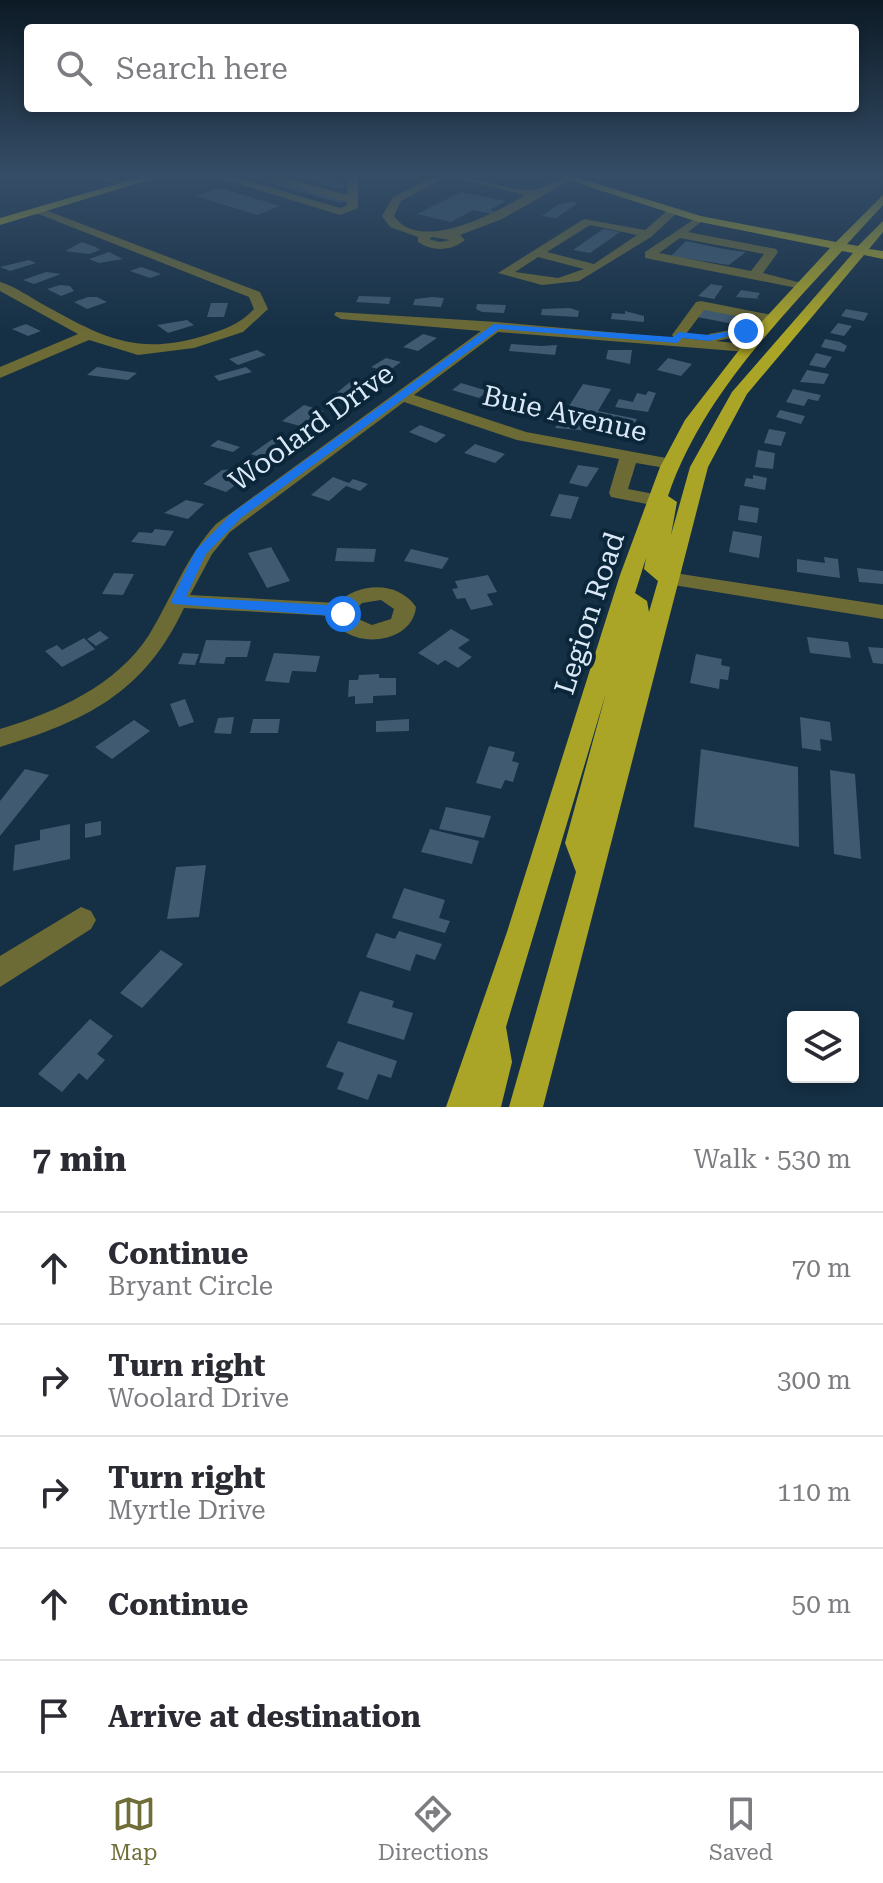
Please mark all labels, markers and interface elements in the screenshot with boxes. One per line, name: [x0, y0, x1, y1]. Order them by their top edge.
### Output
search box: [24, 24, 859, 112]
icon: search: [52, 46, 96, 90]
text: Search here: [116, 51, 288, 86]
route end: [728, 313, 764, 349]
street label: Woolard Drive: [223, 357, 400, 498]
street label: Buie Avenue: [479, 379, 650, 448]
street label: Legion Road: [548, 528, 631, 698]
route start: [325, 596, 361, 632]
map controls: [787, 1011, 859, 1083]
button: layers: [787, 1011, 859, 1083]
text: 7 min: [32, 1139, 127, 1179]
text: Walk · 530 m: [693, 1144, 851, 1174]
text: Continue: [108, 1236, 248, 1271]
icon: ahead: [32, 1246, 76, 1290]
text: 70 m: [792, 1253, 851, 1283]
text: Bryant Circle: [108, 1271, 273, 1301]
text: Turn right: [108, 1348, 265, 1383]
icon: right: [32, 1358, 76, 1402]
text: 300 m: [777, 1365, 851, 1395]
text: Woolard Drive: [108, 1383, 289, 1413]
text: Turn right: [108, 1460, 265, 1495]
icon: right: [32, 1470, 76, 1514]
text: 110 m: [777, 1477, 851, 1507]
text: Myrtle Drive: [108, 1495, 266, 1525]
icon: ahead: [32, 1582, 76, 1626]
text: Continue: [108, 1587, 248, 1622]
text: 50 m: [792, 1589, 851, 1619]
icon: arrive: [32, 1694, 76, 1738]
text: Arrive at destination: [108, 1699, 421, 1734]
tab: Map: [110, 1792, 157, 1865]
tab: Directions: [378, 1792, 488, 1865]
tab: Saved: [709, 1792, 773, 1865]

